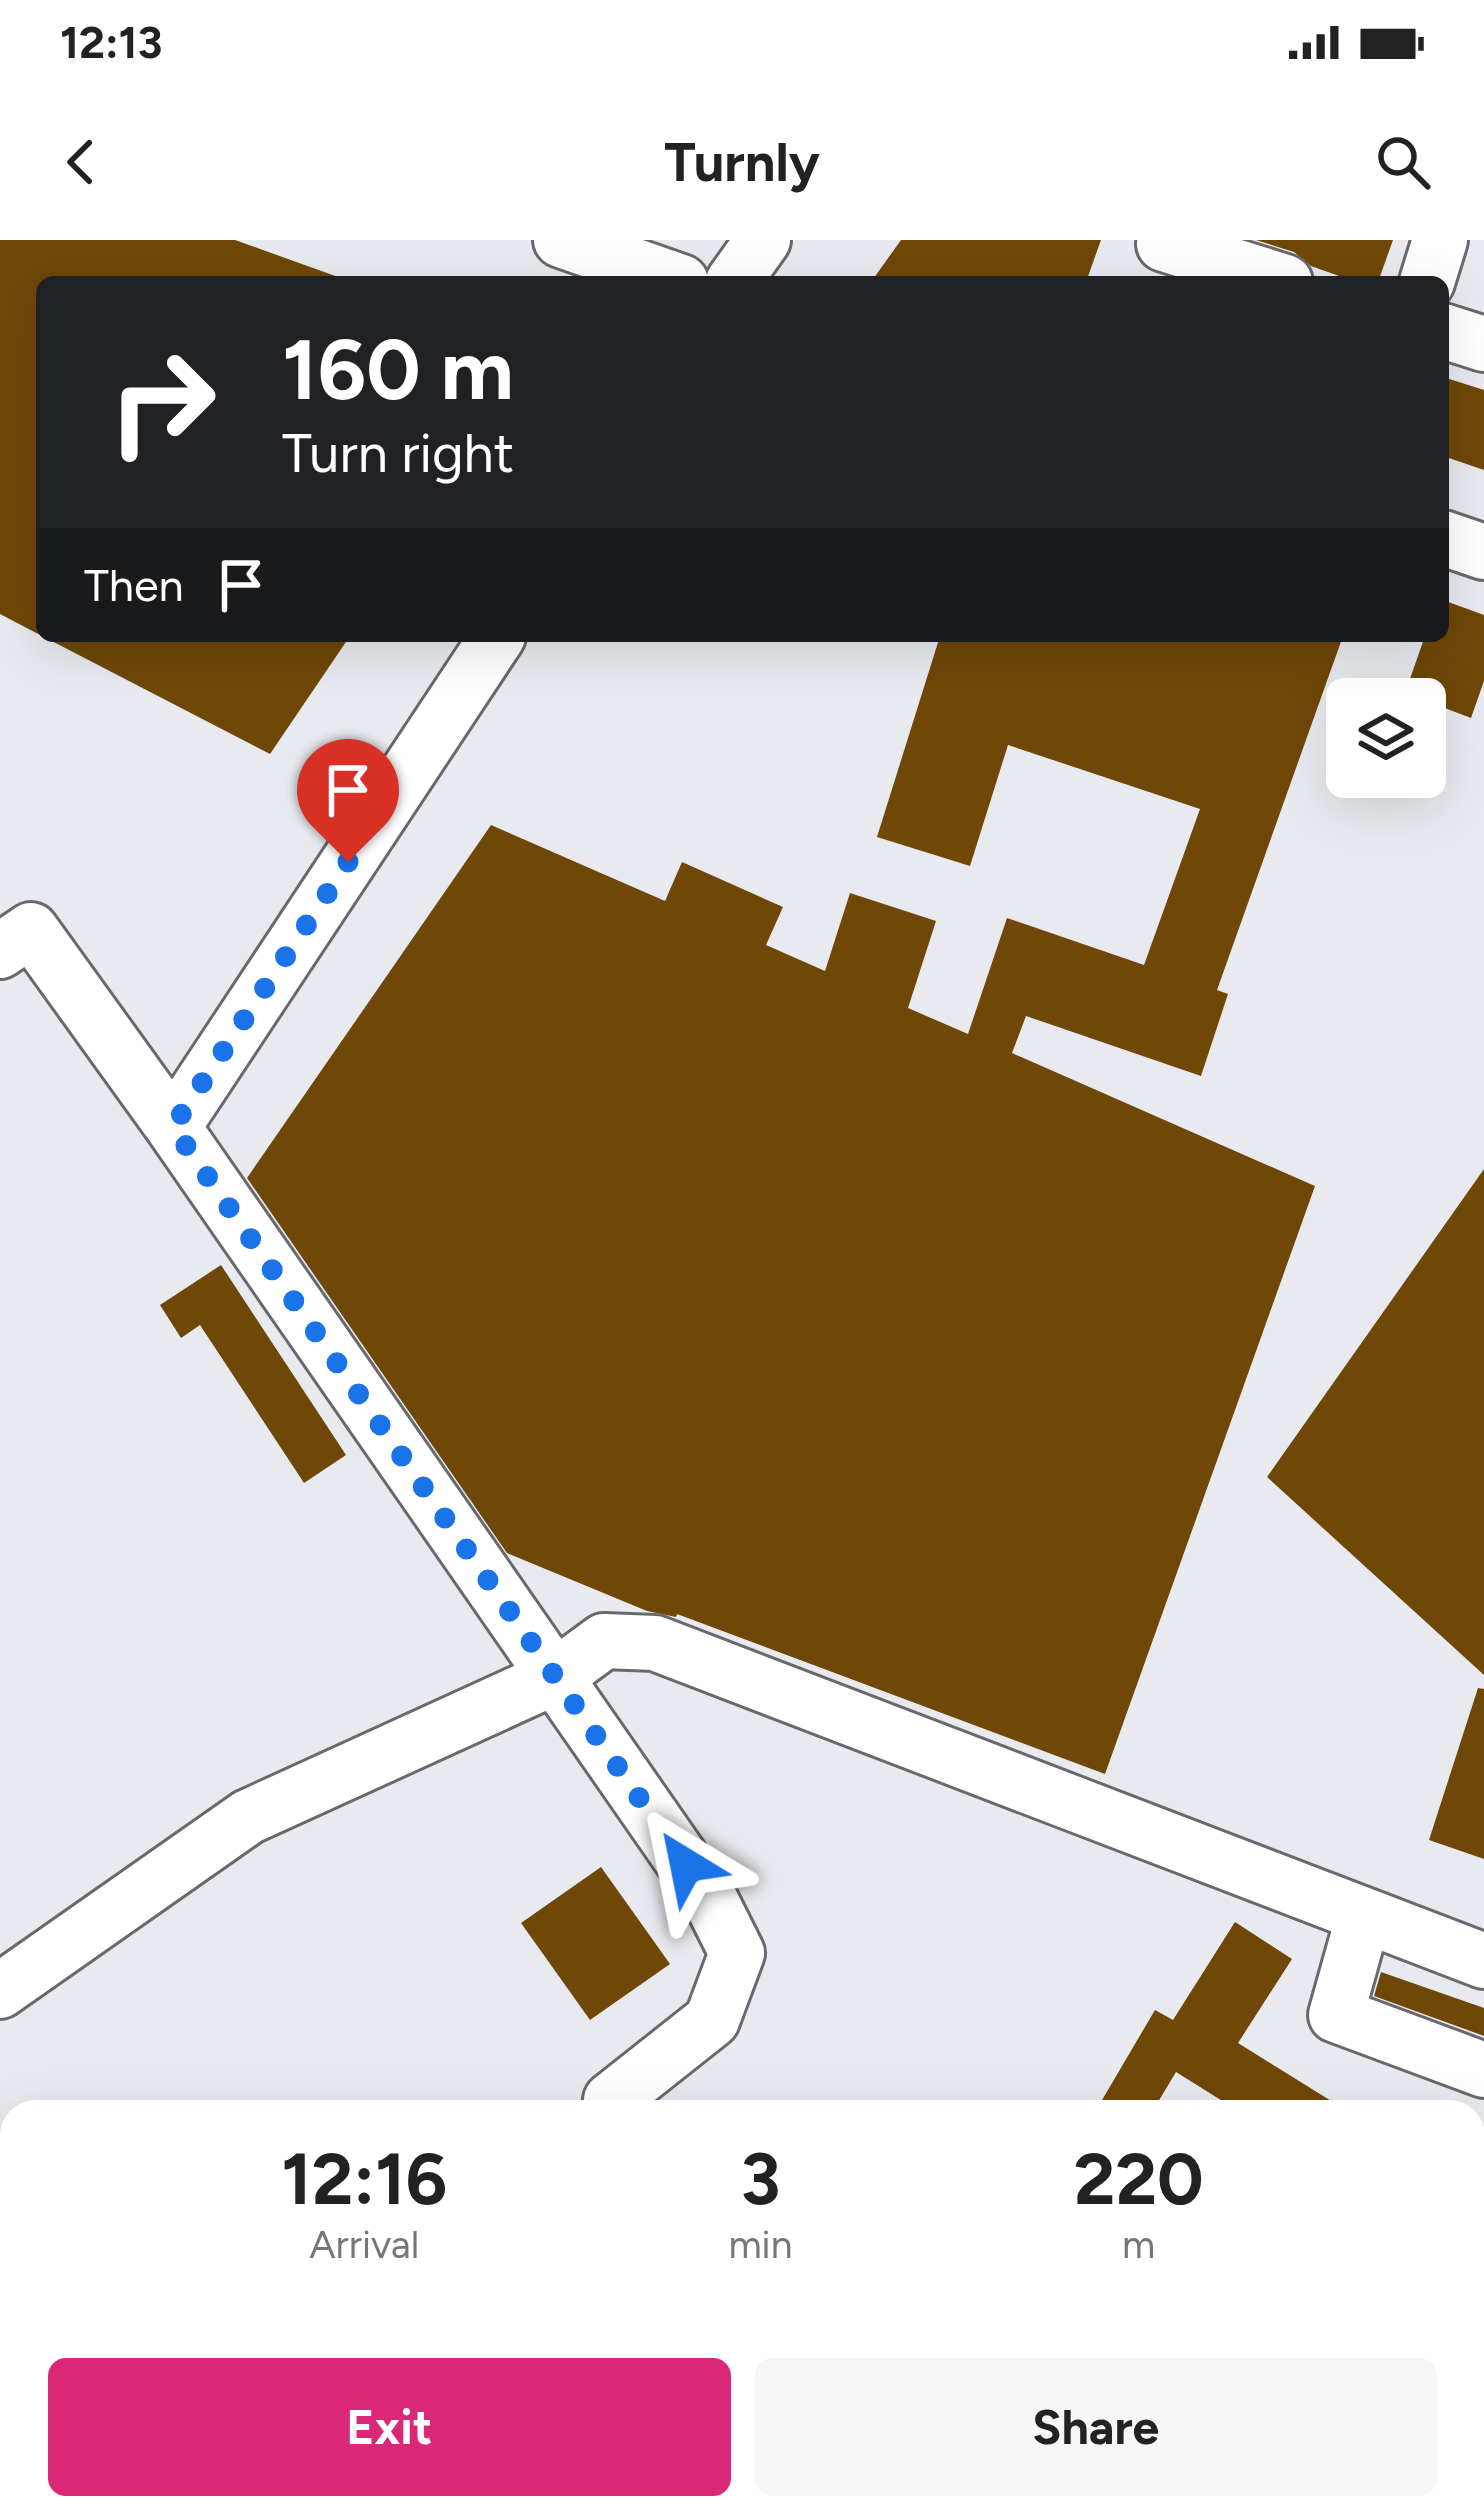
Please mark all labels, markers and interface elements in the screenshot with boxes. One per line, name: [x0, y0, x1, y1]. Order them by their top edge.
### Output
text: 12:13: [60, 15, 163, 69]
icon: back: [48, 129, 114, 195]
icon: search: [1370, 129, 1436, 195]
text: Turnly: [664, 130, 820, 195]
text: 160 m: [282, 319, 514, 420]
icon: right: [84, 324, 240, 480]
text: Turn right: [282, 421, 514, 486]
icon: arrive: [208, 552, 274, 618]
text: Then: [84, 558, 184, 612]
map controls: [1326, 678, 1446, 798]
button: layers: [1326, 678, 1446, 798]
pin: [297, 739, 399, 862]
icon: arrive: [315, 757, 381, 823]
position arrow: [623, 1802, 749, 1928]
text: 12:16: [281, 2136, 447, 2222]
text: 3: [740, 2136, 780, 2222]
text: 220: [1074, 2136, 1204, 2222]
text: Arrival: [309, 2221, 419, 2268]
text: min: [728, 2221, 792, 2268]
text: m: [1122, 2221, 1155, 2268]
button: Exit: [48, 2358, 731, 2496]
button: Share: [755, 2358, 1437, 2496]

